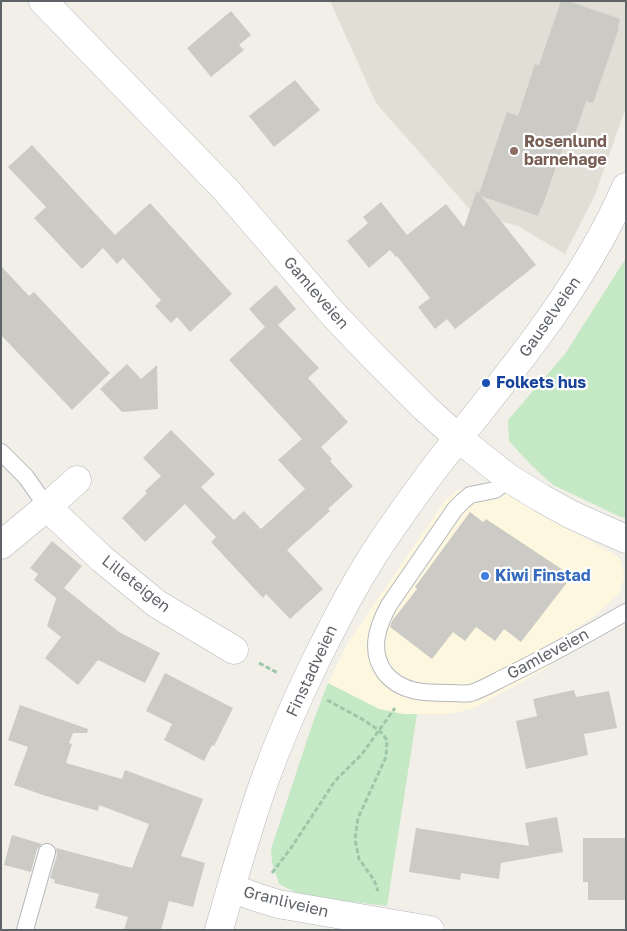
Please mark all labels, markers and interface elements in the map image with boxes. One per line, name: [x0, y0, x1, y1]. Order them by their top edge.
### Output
place label: Rosenlund barnehage: [524, 132, 607, 170]
marker: Rosenlund barnehage: [508, 145, 520, 157]
street label: Gamleveien: [279, 253, 353, 333]
street label: Gauselveien: [515, 273, 585, 361]
place label: Folkets hus: [496, 373, 586, 393]
marker: Folkets hus: [480, 377, 492, 389]
street label: Lilleteigen: [98, 551, 174, 617]
place label: Kiwi Finstad: [495, 566, 591, 586]
marker: Kiwi Finstad: [479, 570, 491, 582]
street label: Finstadveien: [282, 622, 342, 720]
street label: Gamleveien: [504, 624, 592, 684]
street label: Granliveien: [241, 882, 331, 922]

